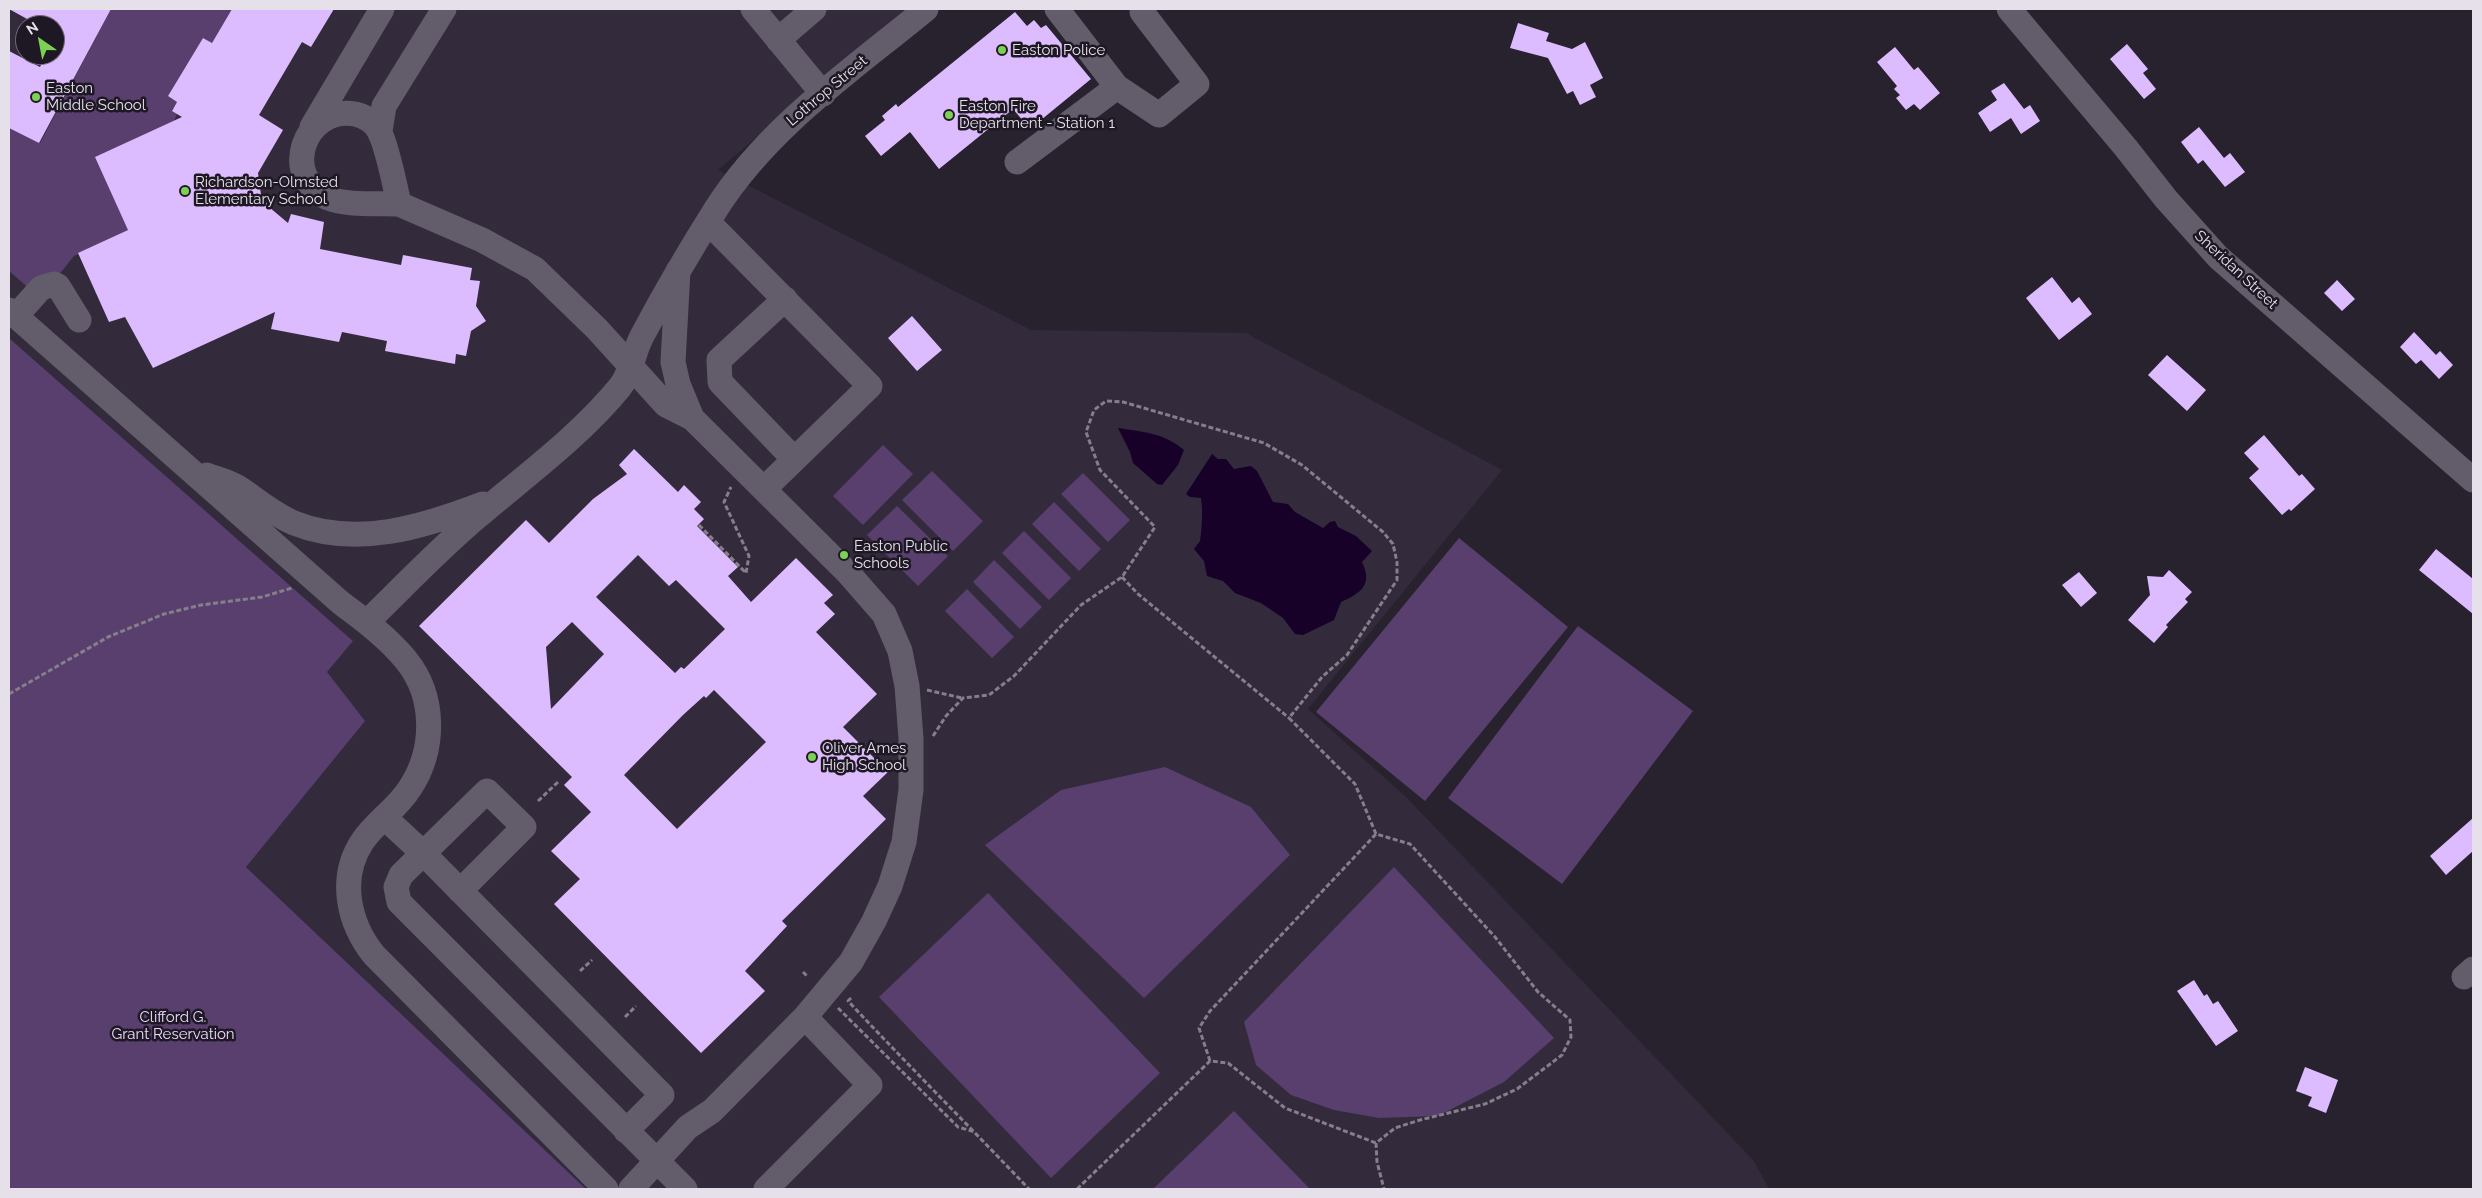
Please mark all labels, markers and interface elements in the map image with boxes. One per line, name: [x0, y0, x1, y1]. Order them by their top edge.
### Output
north arrow: [15, 15, 65, 65]
text: N: [24, 19, 41, 38]
place label: Easton Police: [1012, 41, 1105, 59]
marker: Easton Police: [996, 44, 1008, 56]
street label: Lothrop Street: [783, 52, 871, 130]
place label: Easton Middle School: [46, 79, 146, 114]
marker: Easton Middle School: [30, 91, 42, 103]
place label: Easton Fire Department - Station 1: [959, 97, 1115, 132]
marker: Easton Fire Department - Station 1: [943, 109, 955, 121]
place label: Richardson-Olmsted Elementary School: [195, 173, 338, 208]
marker: Richardson-Olmsted Elementary School: [179, 185, 191, 197]
street label: Sheridan Street: [2191, 227, 2281, 313]
place label: Easton Public Schools: [854, 537, 948, 572]
marker: Easton Public Schools: [838, 549, 850, 561]
place label: Oliver Ames High School: [822, 739, 906, 774]
marker: Oliver Ames High School: [806, 751, 818, 763]
park label: Clifford G. Grant Reservation: [111, 1008, 235, 1043]

